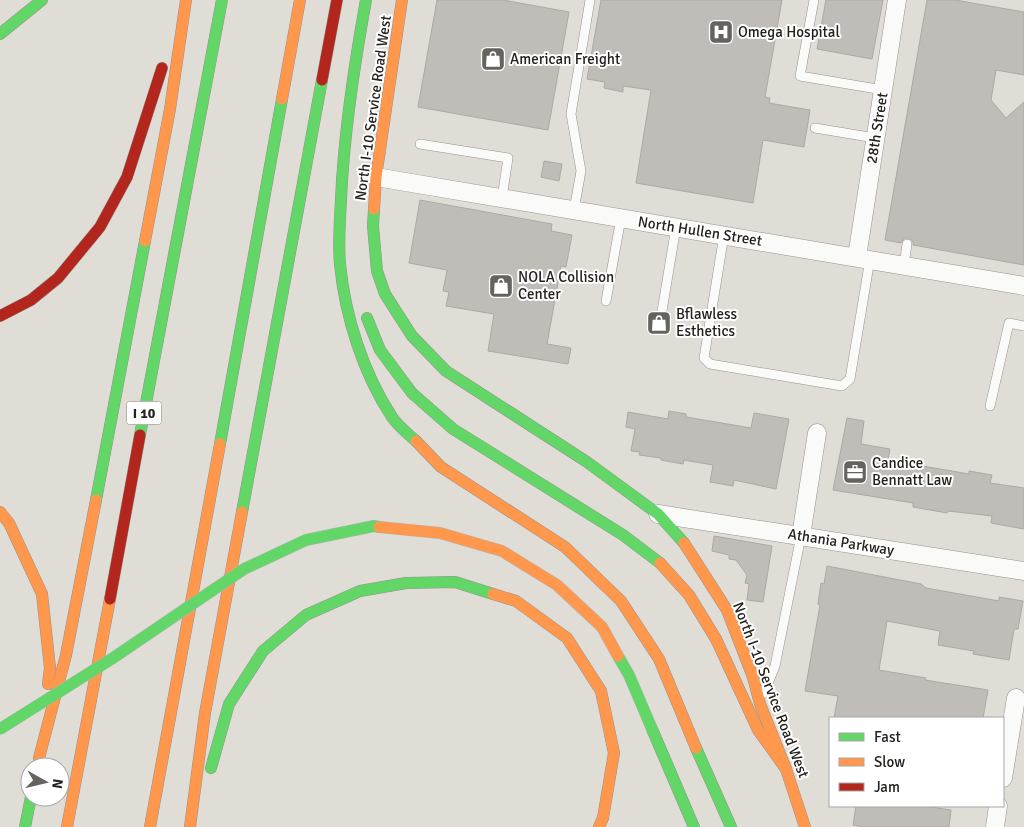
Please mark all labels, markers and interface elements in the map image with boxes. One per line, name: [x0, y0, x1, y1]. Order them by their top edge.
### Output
street label: North I-10 Service Road West: [351, 14, 395, 202]
hospital icon: Omega Hospital: [708, 19, 734, 45]
place label: Omega Hospital: [738, 23, 840, 41]
shop icon: American Freight: [480, 46, 506, 72]
place label: American Freight: [510, 50, 620, 68]
street label: 28th Street: [862, 91, 892, 165]
street label: North Hullen Street: [637, 212, 763, 250]
place label: NOLA Collision Center: [518, 268, 614, 303]
shop icon: NOLA Collision Center: [488, 273, 514, 299]
place label: Bflawless Esthetics: [676, 305, 738, 340]
shop icon: Bflawless Esthetics: [646, 310, 672, 336]
road number: I 10: [126, 402, 162, 424]
place label: Candice Bennatt Law: [872, 454, 952, 489]
office icon: Candice Bennatt Law: [842, 459, 868, 485]
street label: Athania Parkway: [787, 525, 895, 559]
street label: North I-10 Service Road West: [729, 600, 813, 780]
legend: [829, 717, 1004, 807]
text: Fast: [874, 728, 901, 746]
text: Slow: [874, 753, 905, 771]
north arrow: [20, 757, 70, 807]
text: N: [48, 778, 66, 790]
text: Jam: [874, 778, 900, 796]

